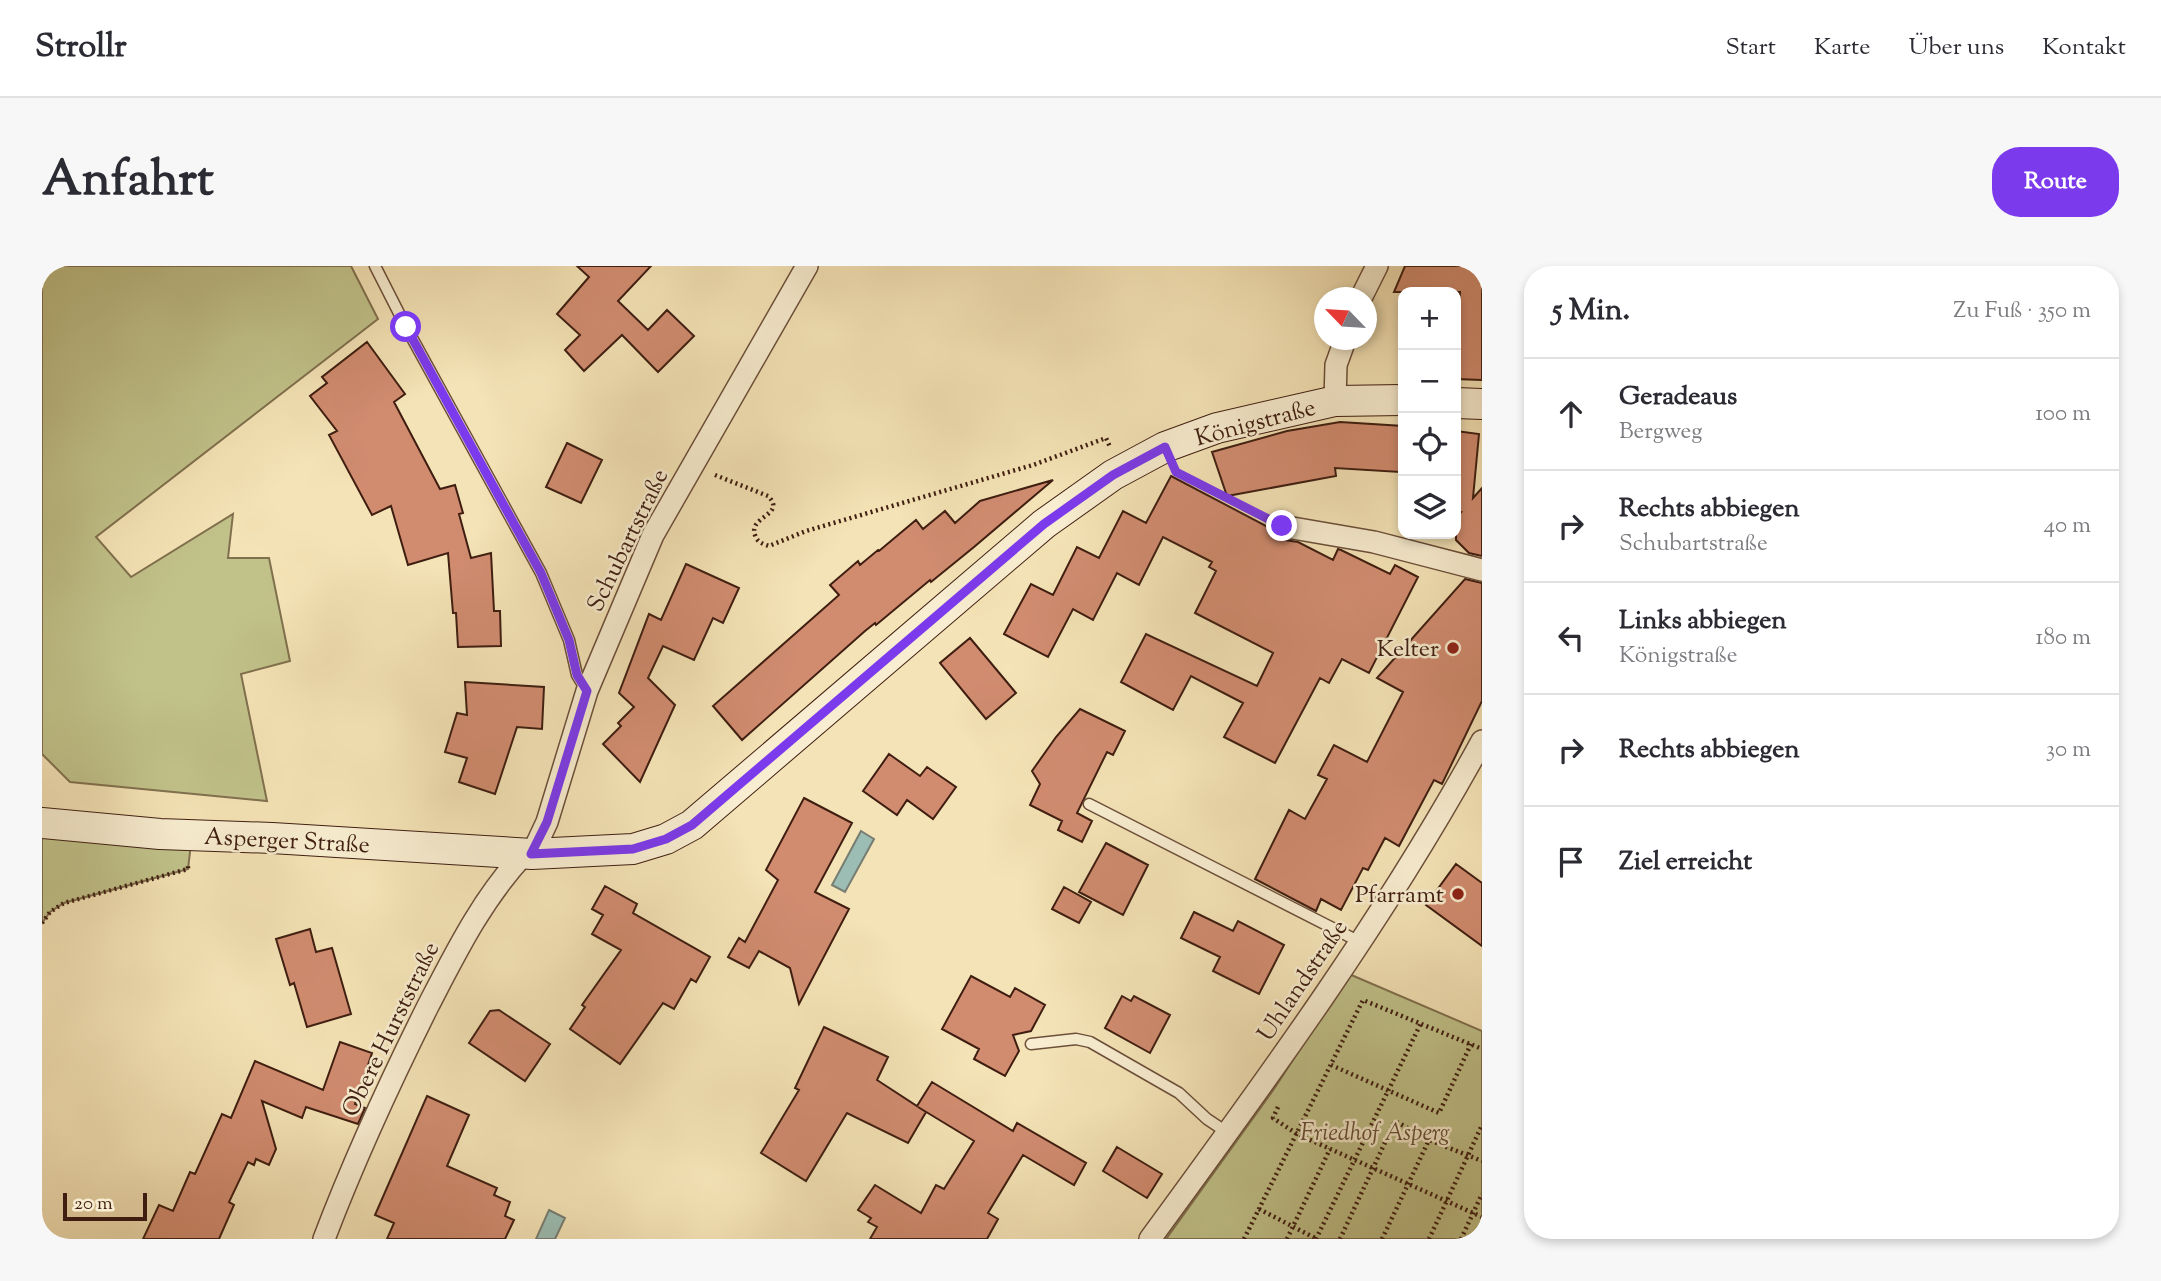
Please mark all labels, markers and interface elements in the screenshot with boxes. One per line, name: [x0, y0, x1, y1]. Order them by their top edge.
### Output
text: Strollr: [35, 24, 127, 72]
text: Start: [1725, 31, 1776, 65]
text: Karte: [1814, 31, 1870, 65]
text: Über uns: [1908, 31, 2004, 65]
text: Kontakt: [2042, 31, 2126, 65]
text: Anfahrt: [42, 147, 214, 217]
button: Route: [1992, 147, 2119, 217]
north arrow: [1314, 287, 1377, 350]
map controls: [1398, 287, 1461, 539]
button: +: [1398, 287, 1461, 350]
text: 5 Min.: [1552, 290, 1630, 333]
text: Zu Fuß · 350 m: [1953, 295, 2091, 328]
route start: [390, 311, 421, 342]
button: −: [1398, 350, 1461, 413]
text: Geradeaus: [1619, 379, 1737, 416]
street label: Königstraße: [1191, 392, 1320, 456]
icon: ahead: [1552, 395, 1590, 433]
text: 100 m: [2035, 398, 2091, 431]
button: locate: [1398, 413, 1461, 476]
text: Bergweg: [1619, 416, 1703, 449]
street label: Schubartstraße: [580, 464, 678, 618]
button: layers: [1398, 476, 1461, 539]
text: Rechts abbiegen: [1619, 491, 1800, 528]
icon: right: [1552, 507, 1590, 545]
route end: [1266, 510, 1297, 541]
text: 40 m: [2044, 510, 2091, 543]
text: Schubartstraße: [1619, 528, 1768, 561]
text: Links abbiegen: [1619, 603, 1787, 640]
icon: left: [1552, 619, 1590, 657]
text: 180 m: [2036, 622, 2091, 655]
place label: Kelter: [1377, 633, 1439, 667]
marker: Kelter: [1445, 640, 1461, 656]
text: Königstraße: [1619, 640, 1737, 673]
icon: right: [1552, 731, 1590, 769]
text: Rechts abbiegen: [1619, 732, 1800, 769]
text: 30 m: [2046, 734, 2091, 767]
street label: Asperger Straße: [203, 821, 371, 863]
icon: arrive: [1552, 843, 1590, 881]
text: Ziel erreicht: [1619, 844, 1752, 881]
place label: Pfarramt: [1355, 879, 1444, 913]
marker: Pfarramt: [1450, 886, 1466, 902]
street label: Uhlandstraße: [1250, 913, 1357, 1049]
street label: Obere Hurststraße: [335, 937, 449, 1123]
park label: Friedhof Asperg: [1300, 1117, 1450, 1151]
scale bar: [63, 1190, 147, 1222]
text: 20 m: [74, 1191, 113, 1218]

